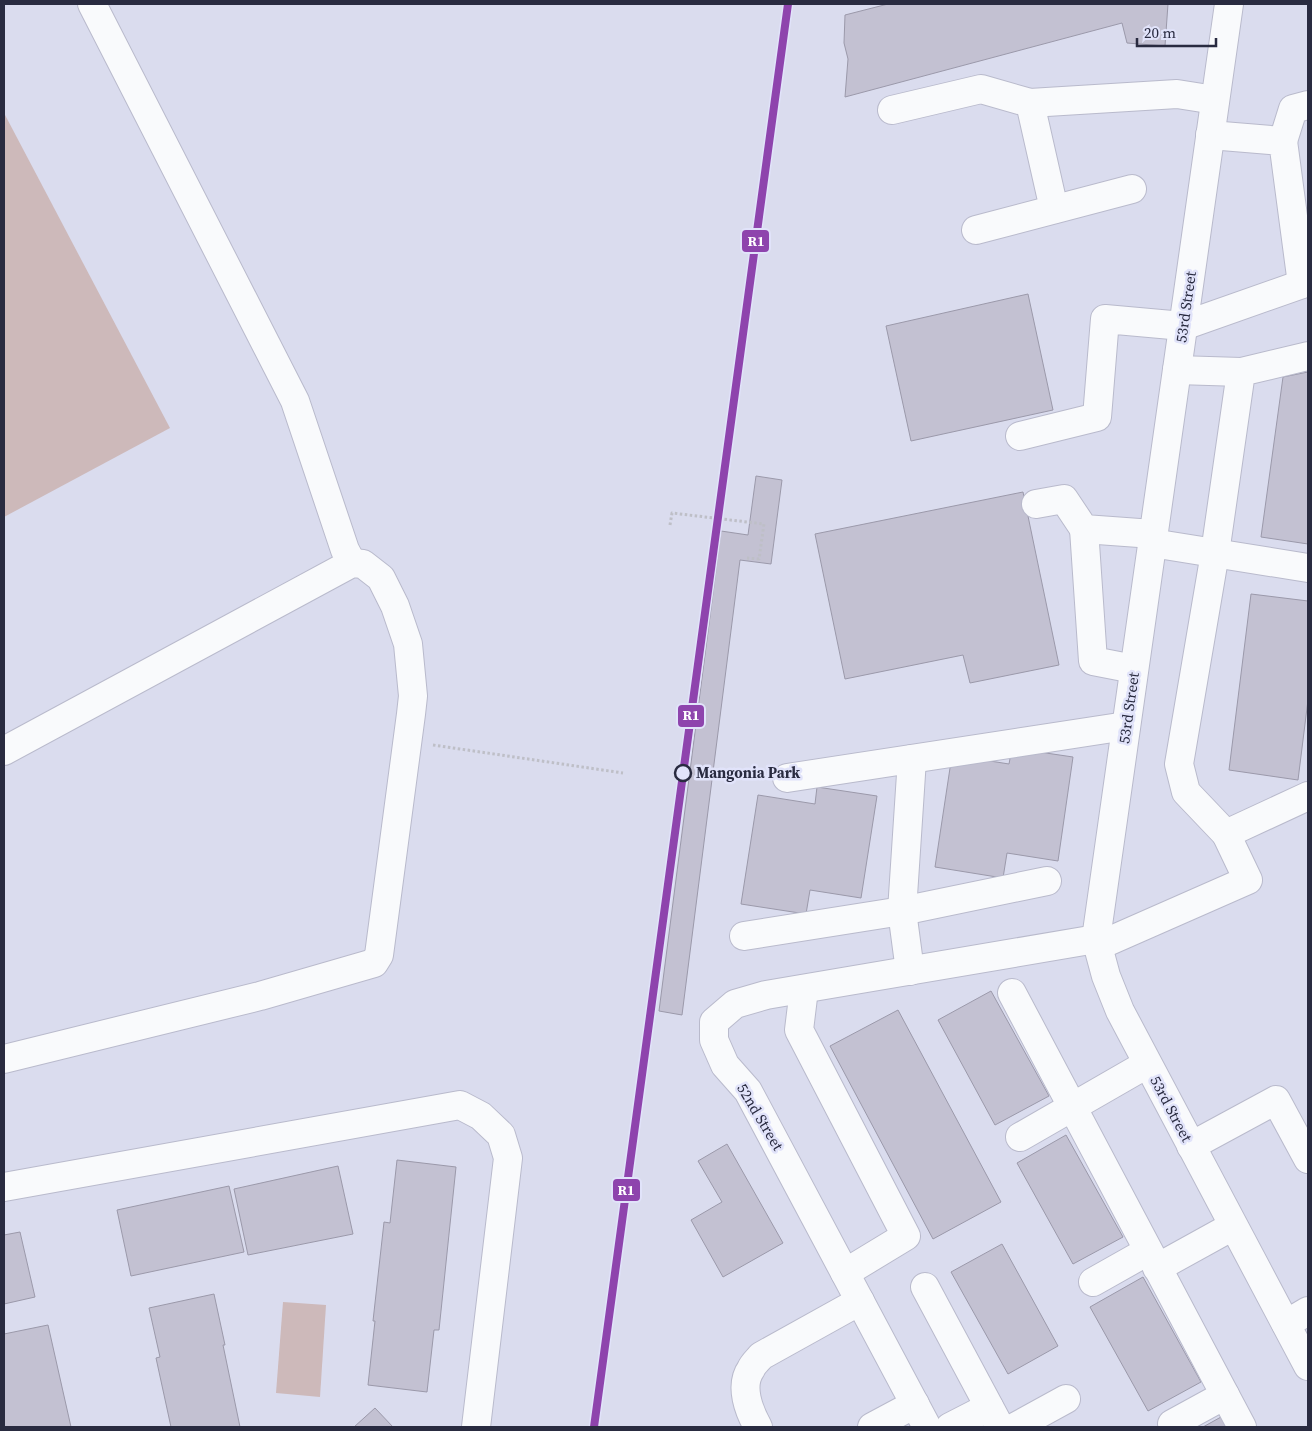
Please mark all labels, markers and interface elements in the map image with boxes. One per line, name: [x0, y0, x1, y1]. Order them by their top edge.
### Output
scale bar: [1137, 15, 1216, 47]
text: 20 m: [1144, 22, 1176, 43]
line badge: R1: [741, 229, 770, 253]
text: R1: [747, 231, 765, 251]
street label: 53rd Street: [1170, 270, 1201, 344]
street label: 53rd Street: [1113, 671, 1144, 745]
line badge: R1: [677, 704, 705, 728]
text: R1: [682, 705, 700, 725]
place label: Mangonia Park: [696, 762, 800, 783]
marker: Mangonia Park: [674, 764, 692, 782]
street label: 53rd Street: [1145, 1072, 1198, 1146]
street label: 52nd Street: [732, 1079, 789, 1154]
line badge: R1: [612, 1178, 641, 1202]
text: R1: [617, 1180, 635, 1200]

